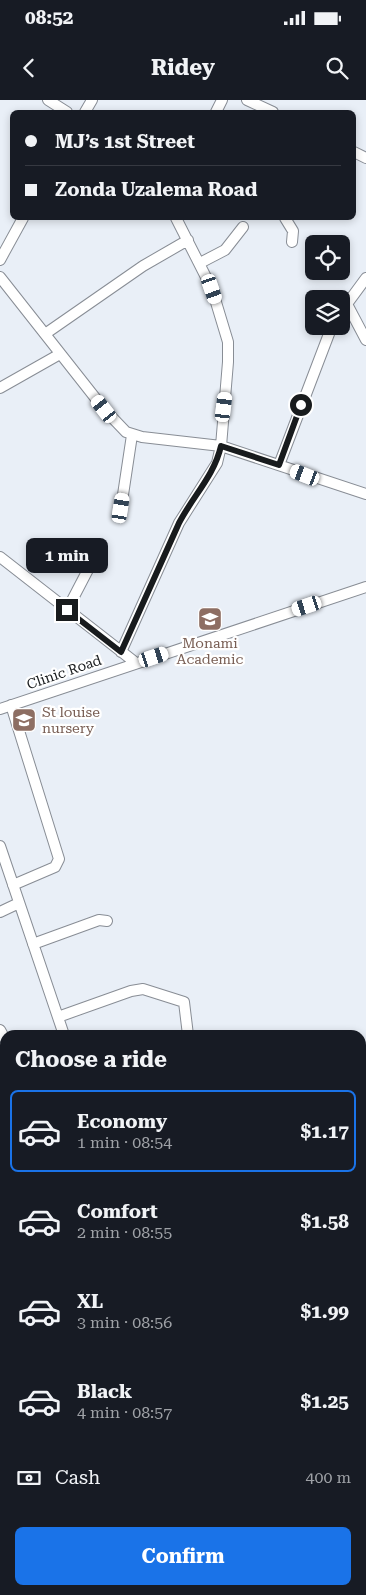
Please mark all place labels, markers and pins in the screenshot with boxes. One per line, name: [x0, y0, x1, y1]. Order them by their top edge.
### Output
school or university icon: Monami Academic: [197, 606, 223, 632]
place label: Monami Academic: [177, 635, 244, 667]
place label: St louise nursery: [42, 704, 100, 736]
school or university icon: St louise nursery: [11, 707, 37, 733]

